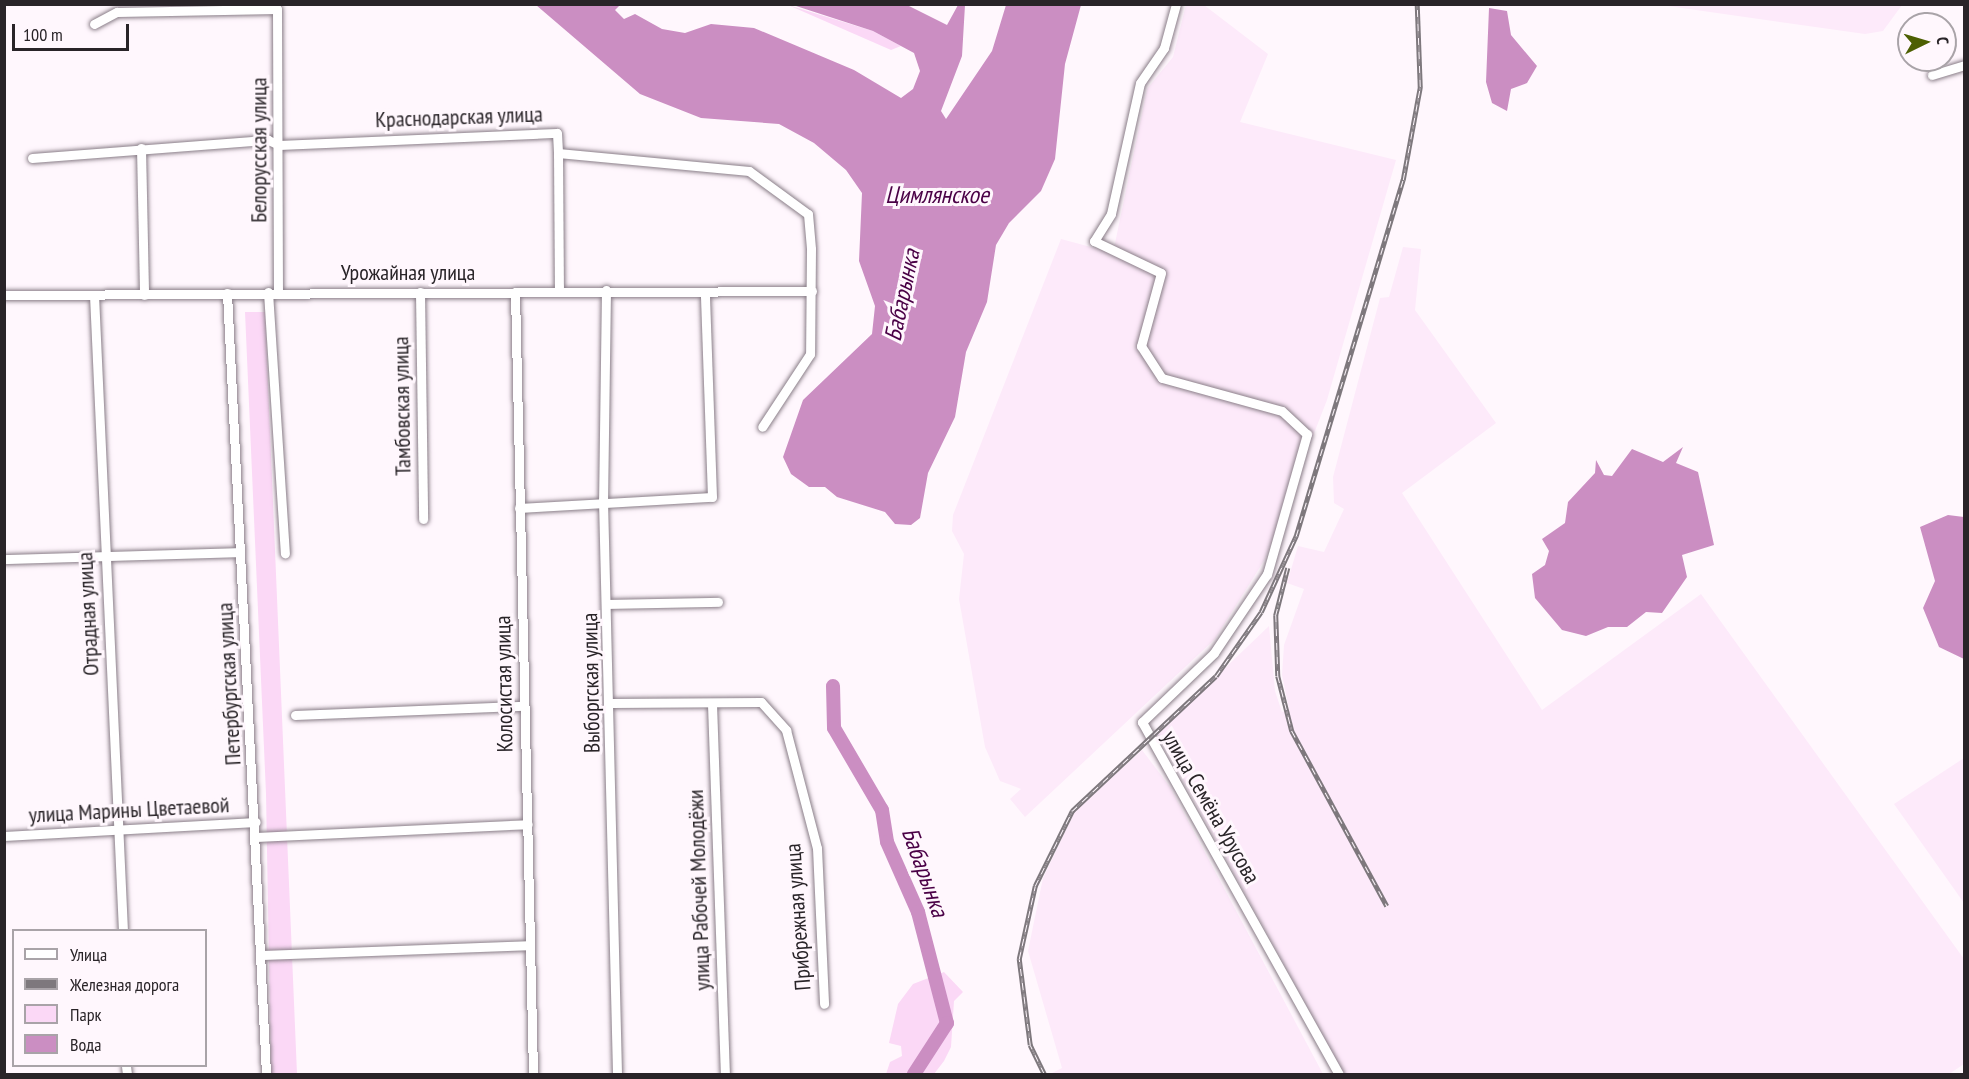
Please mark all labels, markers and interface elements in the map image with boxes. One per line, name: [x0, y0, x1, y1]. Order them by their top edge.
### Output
scale bar: [15, 12, 132, 50]
north arrow: [1897, 12, 1957, 72]
text: 100 m: [23, 23, 63, 46]
text: С: [1933, 36, 1953, 45]
street label: Белорусская улица: [246, 77, 272, 223]
street label: Краснодарская улица: [375, 101, 543, 133]
water label: Цимлянское: [885, 181, 989, 209]
water label: Бабарынка: [878, 247, 926, 343]
street label: Урожайная улица: [341, 260, 475, 286]
street label: Тамбовская улица: [388, 336, 416, 476]
street label: Отрадная улица: [72, 551, 104, 677]
street label: Петербургская улица: [212, 602, 246, 766]
street label: Выборгская улица: [577, 613, 605, 753]
street label: Колосистая улица: [490, 615, 518, 753]
street label: улица Семёна Урусова: [1156, 725, 1266, 889]
street label: улица Рабочей Молодёжи: [682, 789, 716, 991]
street label: улица Марины Цветаевой: [28, 792, 230, 828]
water label: Бабарынка: [896, 823, 954, 921]
street label: Прибрежная улица: [780, 843, 816, 991]
legend: [12, 929, 207, 1067]
text: Улица: [70, 943, 107, 966]
text: Железная дорога: [70, 973, 179, 996]
text: Парк: [70, 1003, 101, 1026]
text: Вода: [70, 1033, 101, 1056]

